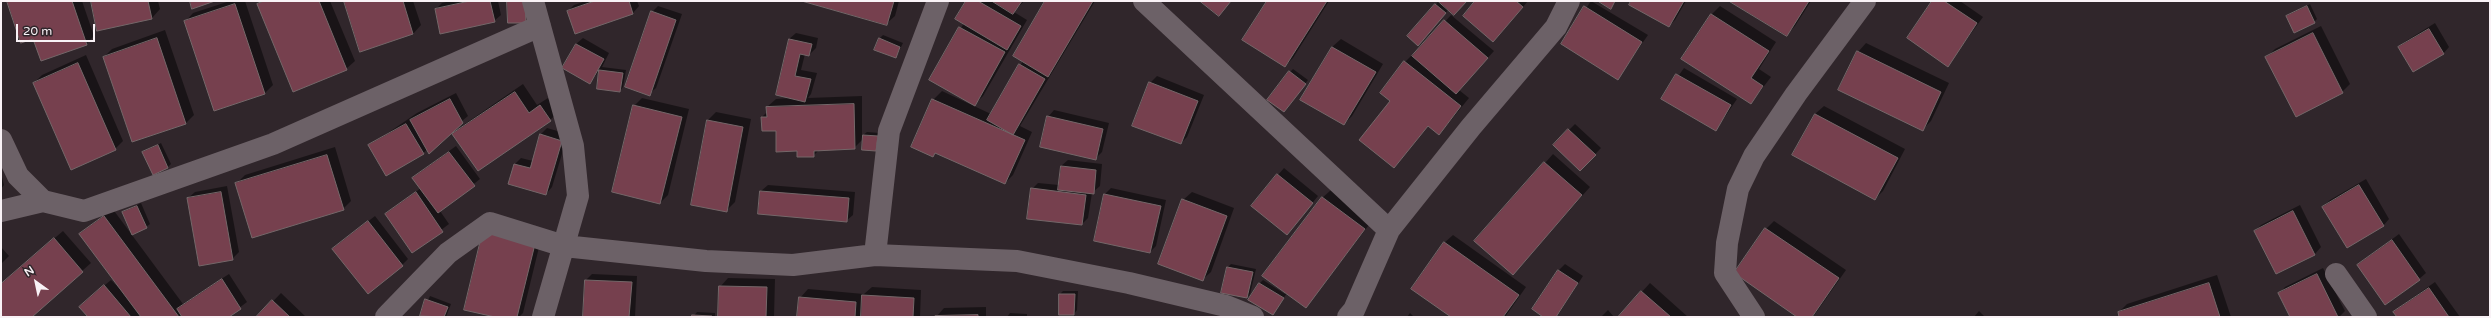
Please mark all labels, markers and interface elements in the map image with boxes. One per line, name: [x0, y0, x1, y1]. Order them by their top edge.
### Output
scale bar: [18, 16, 97, 42]
text: 20 m: [23, 24, 52, 38]
north arrow: [16, 262, 56, 302]
text: N: [22, 264, 36, 279]

